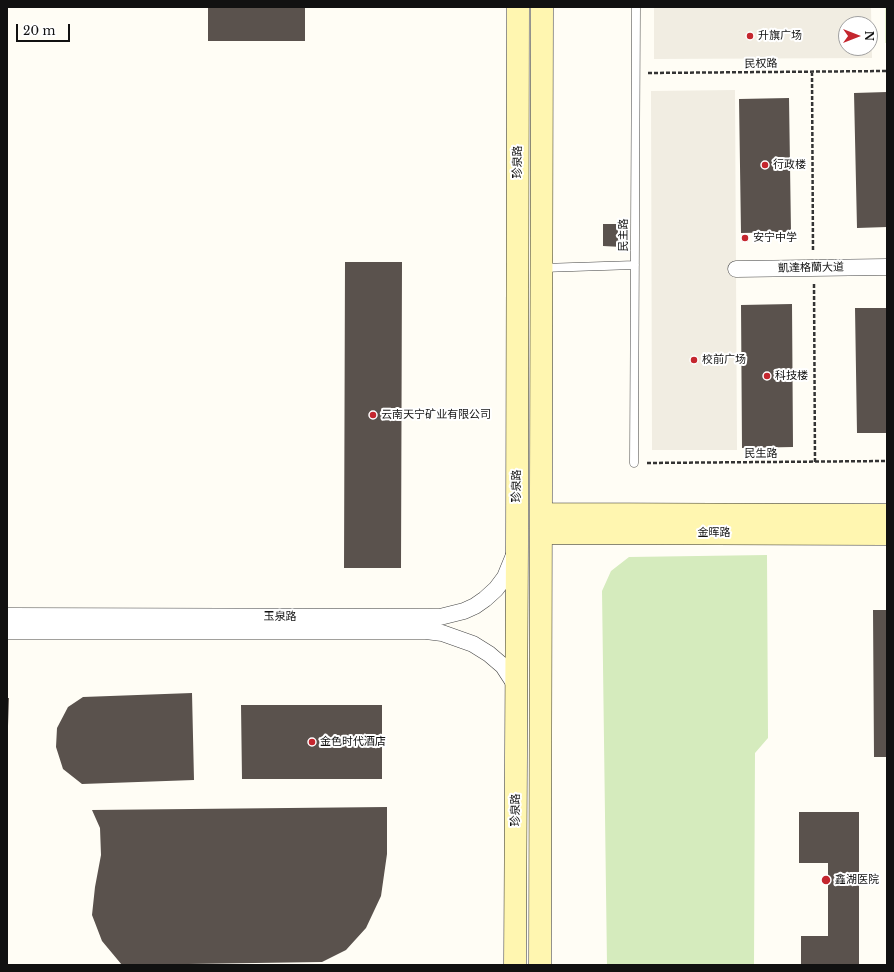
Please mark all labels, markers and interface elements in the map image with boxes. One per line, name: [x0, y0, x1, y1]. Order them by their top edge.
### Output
scale bar: [18, 16, 72, 42]
north arrow: [838, 16, 878, 56]
text: 20 m: [23, 23, 55, 38]
place label: 升旗广场: [758, 29, 802, 43]
marker: 升旗广场: [745, 31, 755, 41]
text: N: [862, 31, 876, 41]
street label: 民权路: [744, 57, 778, 71]
street label: 珍泉路: [511, 146, 525, 178]
place label: 行政楼: [773, 158, 806, 172]
marker: 行政楼: [760, 160, 770, 170]
street label: 民主路: [617, 219, 631, 251]
place label: 安宁中学: [753, 231, 797, 245]
marker: 安宁中学: [740, 233, 750, 243]
street label: 凱達格蘭大道: [778, 261, 844, 275]
place label: 校前广场: [702, 353, 746, 367]
marker: 校前广场: [689, 355, 699, 365]
place label: 科技楼: [775, 369, 808, 383]
marker: 科技楼: [762, 371, 772, 381]
place label: 云南天宁矿业有限公司: [381, 408, 491, 422]
marker: 云南天宁矿业有限公司: [368, 410, 378, 420]
street label: 民生路: [745, 447, 777, 461]
street label: 珍泉路: [510, 470, 524, 502]
street label: 金晖路: [698, 526, 730, 540]
street label: 玉泉路: [264, 610, 296, 624]
place label: 金色时代酒店: [320, 735, 386, 749]
marker: 金色时代酒店: [307, 737, 317, 747]
street label: 珍泉路: [509, 794, 523, 826]
place label: 鑫湖医院: [835, 873, 879, 887]
marker: 鑫湖医院: [820, 874, 832, 886]

